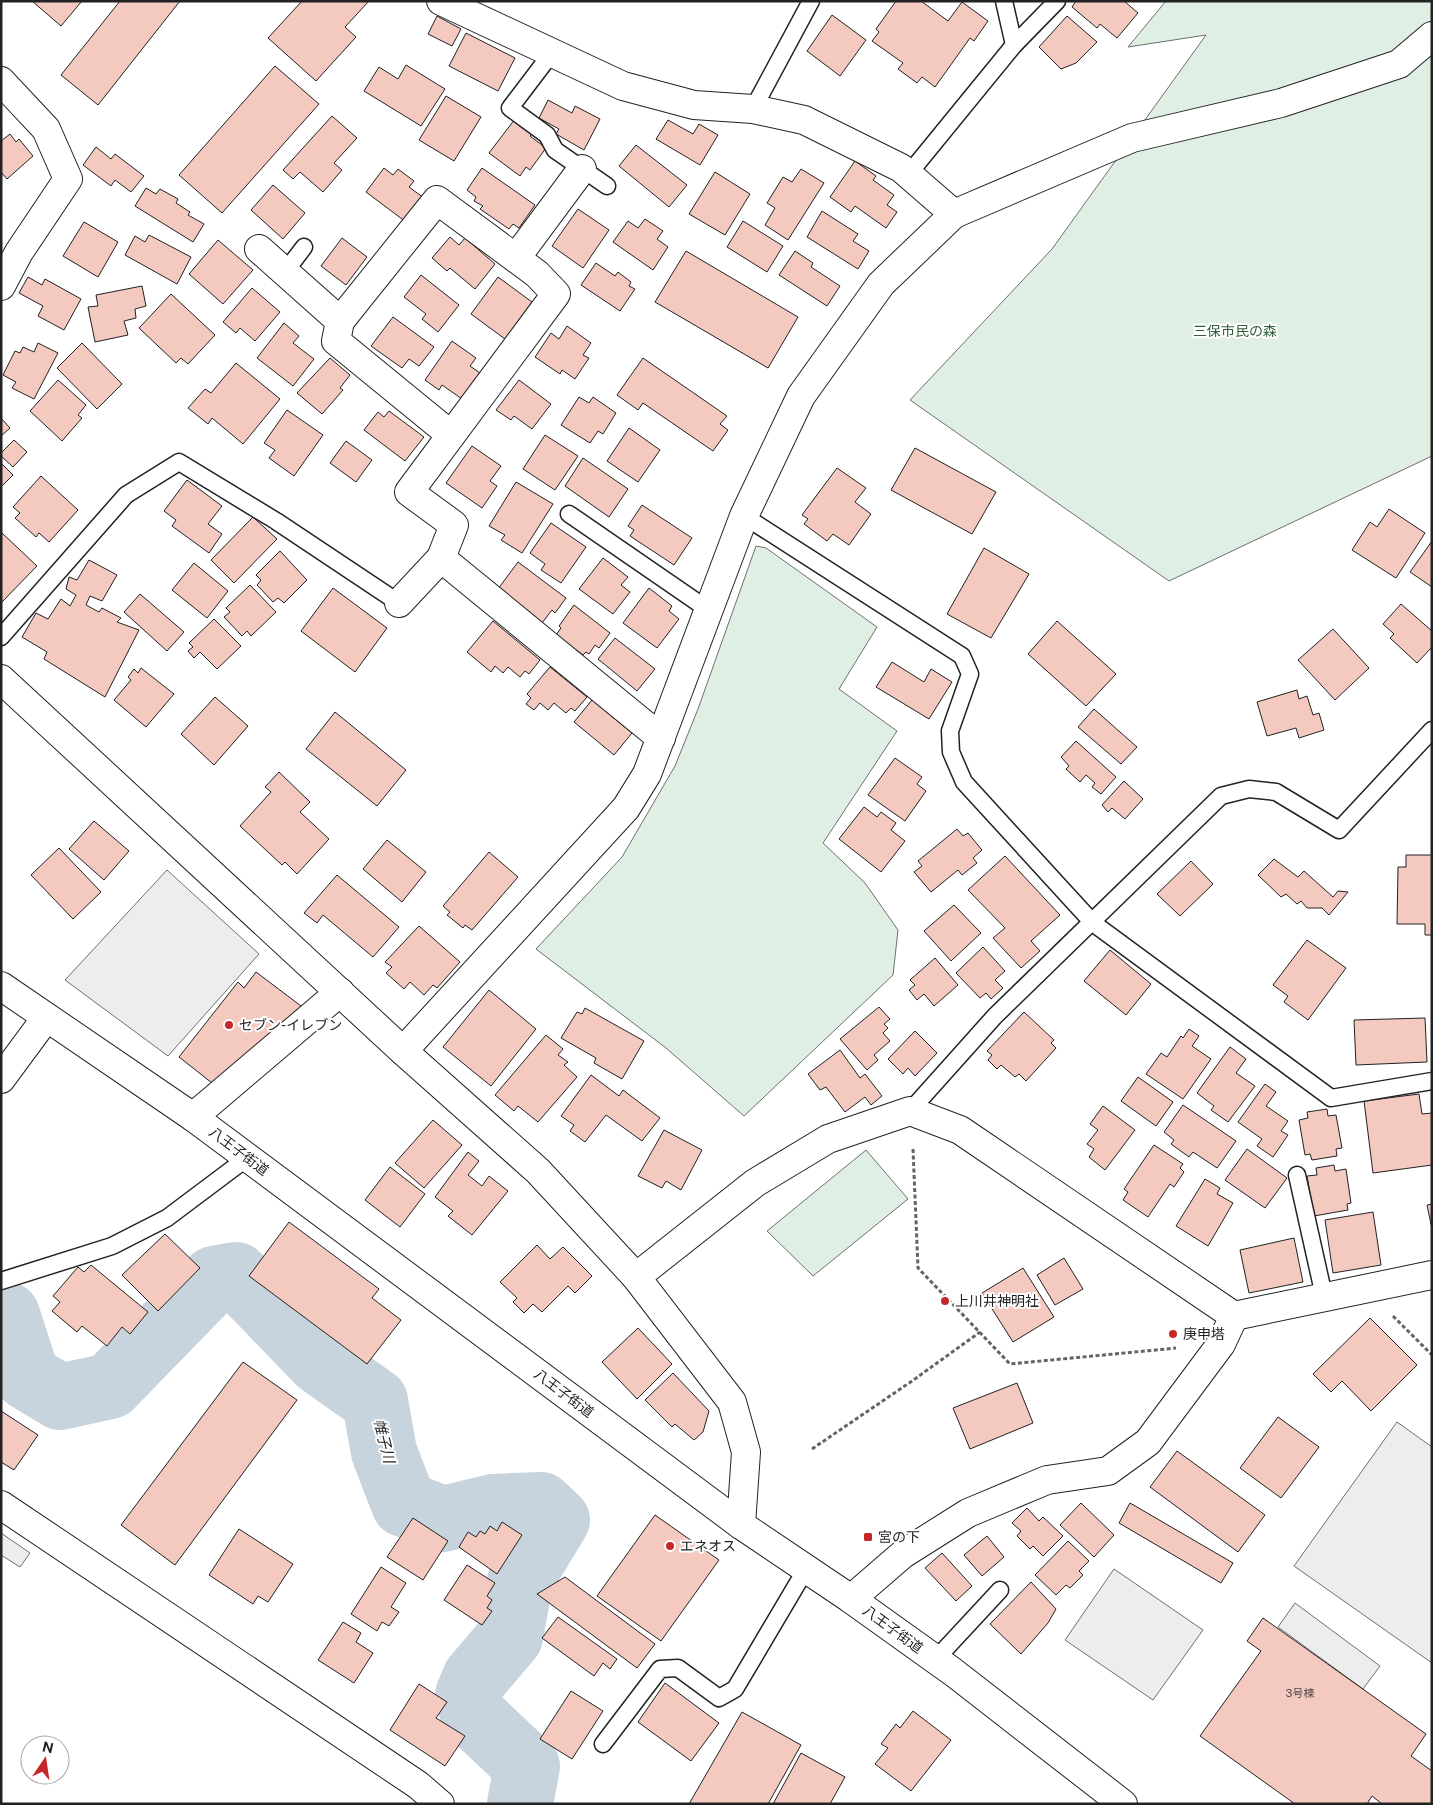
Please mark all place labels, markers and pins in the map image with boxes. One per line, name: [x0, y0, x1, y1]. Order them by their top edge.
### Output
place label: セブン-イレブン: [239, 1017, 342, 1033]
marker: セブン-イレブン: [223, 1019, 235, 1031]
place label: 上川井神明社: [955, 1293, 1039, 1309]
marker: 上川井神明社: [939, 1295, 951, 1307]
place label: 庚申塔: [1183, 1326, 1225, 1342]
marker: 庚申塔: [1167, 1328, 1179, 1340]
place label: 宮の下: [878, 1529, 920, 1545]
marker: 宮の下: [862, 1531, 874, 1543]
place label: エネオス: [680, 1538, 736, 1554]
marker: エネオス: [664, 1540, 676, 1552]

